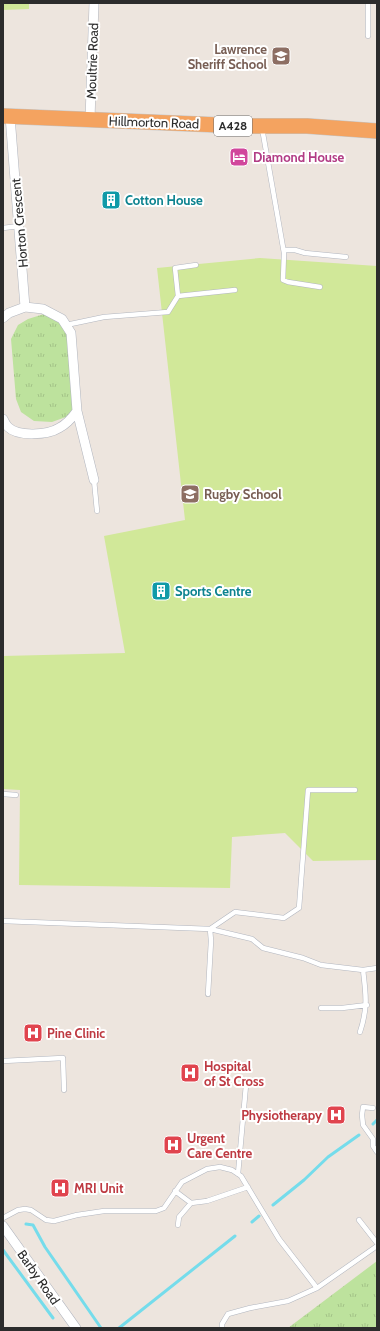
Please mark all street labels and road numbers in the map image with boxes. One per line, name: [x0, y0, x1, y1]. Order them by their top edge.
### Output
street label: Moultrie Road: [83, 23, 101, 99]
street label: Hillmorton Road: [109, 112, 199, 132]
road number: A428: [214, 116, 252, 136]
street label: Horton Crescent: [7, 177, 31, 268]
street label: Barby Road: [14, 1247, 64, 1307]

